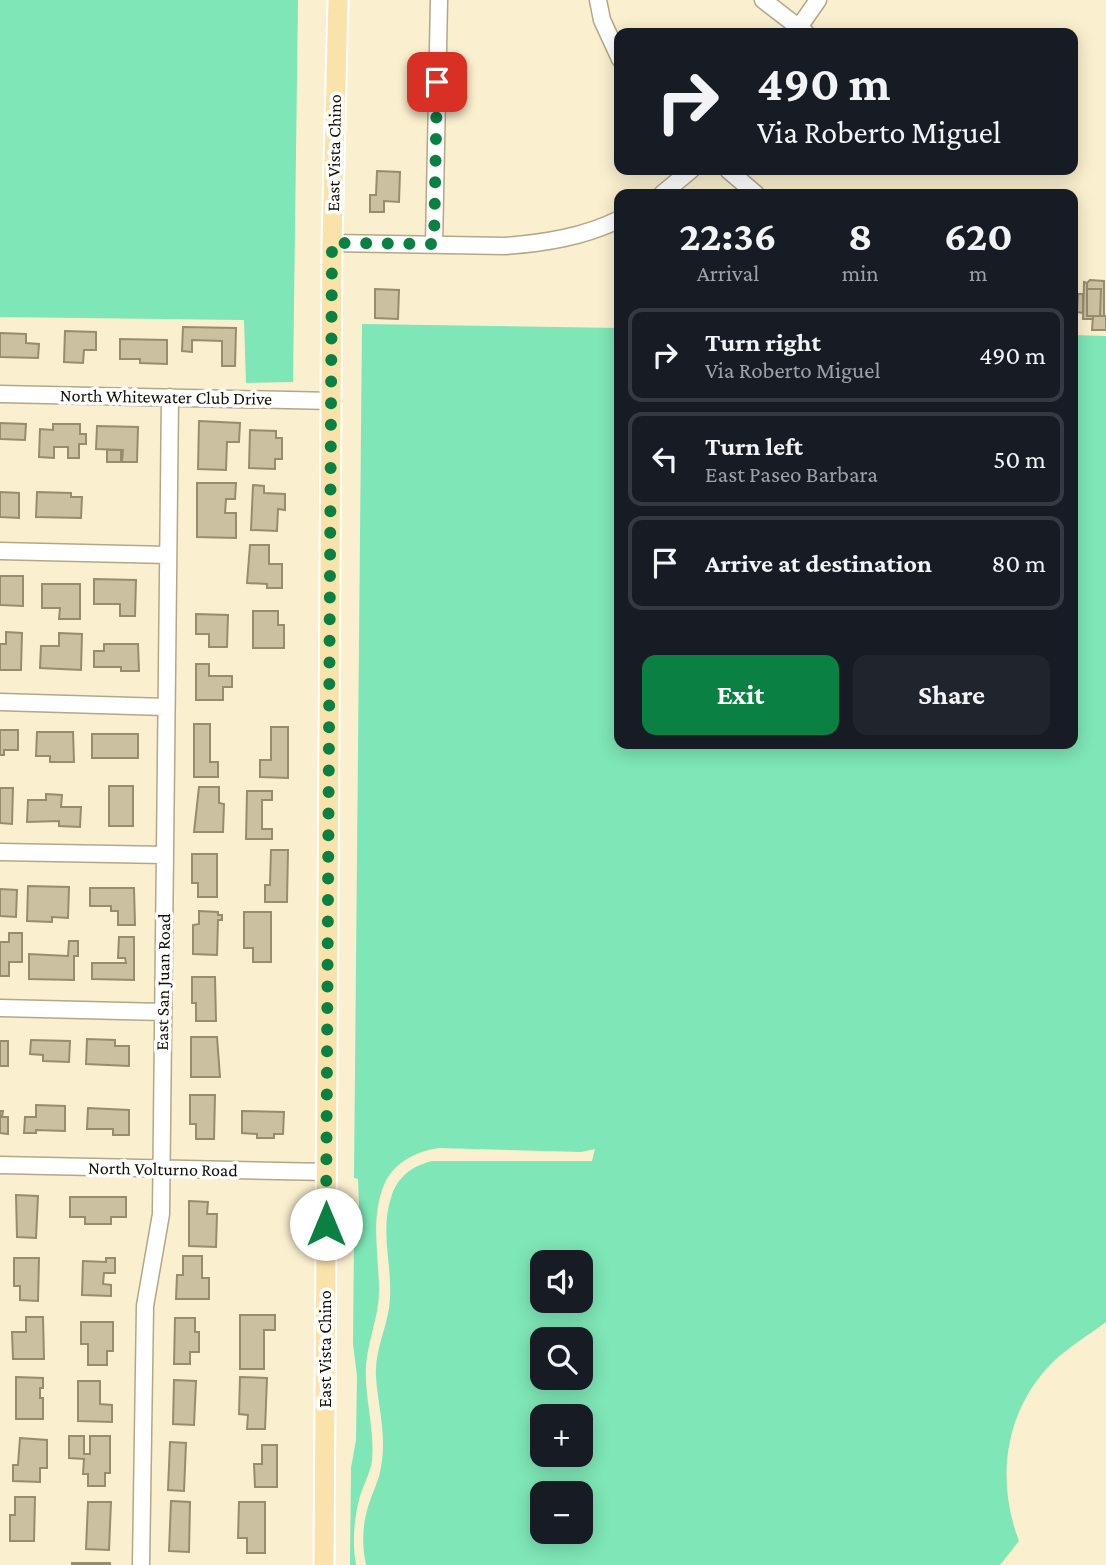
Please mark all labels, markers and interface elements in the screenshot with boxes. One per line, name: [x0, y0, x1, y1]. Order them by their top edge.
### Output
pin: [407, 52, 467, 112]
icon: right: [642, 56, 733, 147]
text: 490 m: [757, 56, 891, 111]
icon: arrive: [418, 63, 456, 101]
street label: East Vista Chino: [323, 94, 345, 212]
text: Via Roberto Miguel: [757, 114, 1001, 150]
text: 22:36: [679, 212, 777, 259]
text: 8: [848, 212, 872, 259]
text: 620: [944, 212, 1013, 259]
text: Arrival: [697, 260, 759, 286]
text: min: [842, 260, 879, 286]
text: m: [969, 260, 988, 286]
text: Turn right: [705, 328, 821, 357]
icon: right: [646, 336, 684, 374]
text: 490 m: [979, 341, 1046, 370]
text: Via Roberto Miguel: [705, 357, 880, 383]
street label: North Whitewater Club Drive: [60, 385, 272, 409]
text: Turn left: [705, 432, 803, 461]
icon: left: [646, 440, 684, 478]
text: 50 m: [993, 445, 1046, 474]
text: East Paseo Barbara: [705, 461, 878, 487]
icon: arrive: [646, 544, 684, 582]
text: Arrive at destination: [705, 549, 932, 578]
text: 80 m: [992, 549, 1046, 578]
button: Exit: [642, 655, 839, 735]
button: Share: [853, 655, 1050, 735]
street label: East San Juan Road: [152, 913, 174, 1051]
street label: North Volturno Road: [88, 1158, 238, 1180]
position arrow: [289, 1187, 363, 1261]
map controls: [530, 1250, 593, 1544]
button: sound: [530, 1250, 593, 1313]
street label: East Vista Chino: [315, 1290, 335, 1408]
button: search: [530, 1327, 593, 1390]
button: +: [530, 1404, 593, 1467]
button: −: [530, 1481, 593, 1544]

